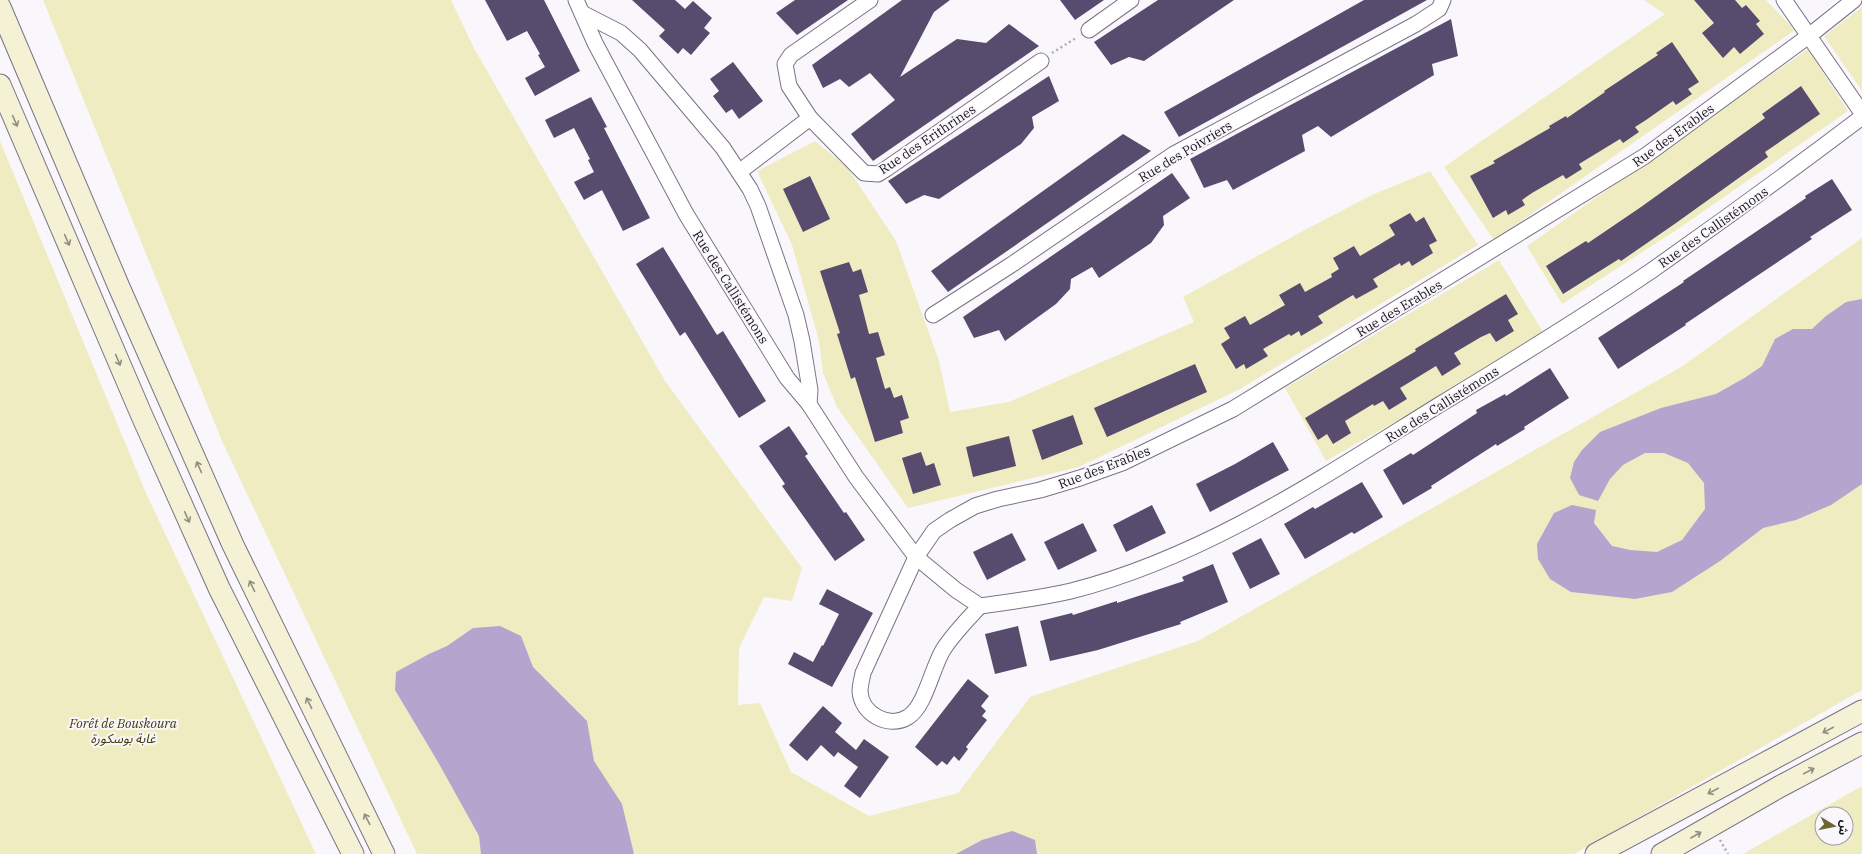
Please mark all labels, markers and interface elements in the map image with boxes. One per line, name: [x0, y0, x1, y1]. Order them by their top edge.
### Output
street label: Rue des Erables: [1629, 100, 1718, 171]
street label: Rue des Erithrines: [876, 101, 979, 178]
one-way arrow: [12, 115, 20, 127]
street label: Rue des Poivriers: [1135, 117, 1235, 186]
street label: Rue des Callistémons: [1655, 183, 1772, 272]
street label: Rue des Callistémons: [689, 227, 772, 347]
one-way arrow: [64, 234, 72, 246]
street label: Rue des Erables: [1353, 276, 1445, 341]
one-way arrow: [115, 353, 123, 365]
street label: Rue des Callistémons: [1382, 363, 1502, 446]
street label: Rue des Erables: [1056, 442, 1152, 493]
one-way arrow: [194, 462, 202, 474]
one-way arrow: [184, 511, 192, 523]
one-way arrow: [248, 580, 255, 592]
one-way arrow: [305, 697, 312, 709]
park label: Forêt de Bouskoura غابة بوسكورة: [68, 715, 177, 747]
one-way arrow: [1822, 727, 1834, 734]
one-way arrow: [1803, 767, 1815, 774]
one-way arrow: [1707, 788, 1719, 795]
north arrow: [1814, 806, 1854, 846]
one-way arrow: [363, 813, 370, 825]
text: ش: [1836, 819, 1852, 836]
one-way arrow: [1690, 830, 1702, 838]

